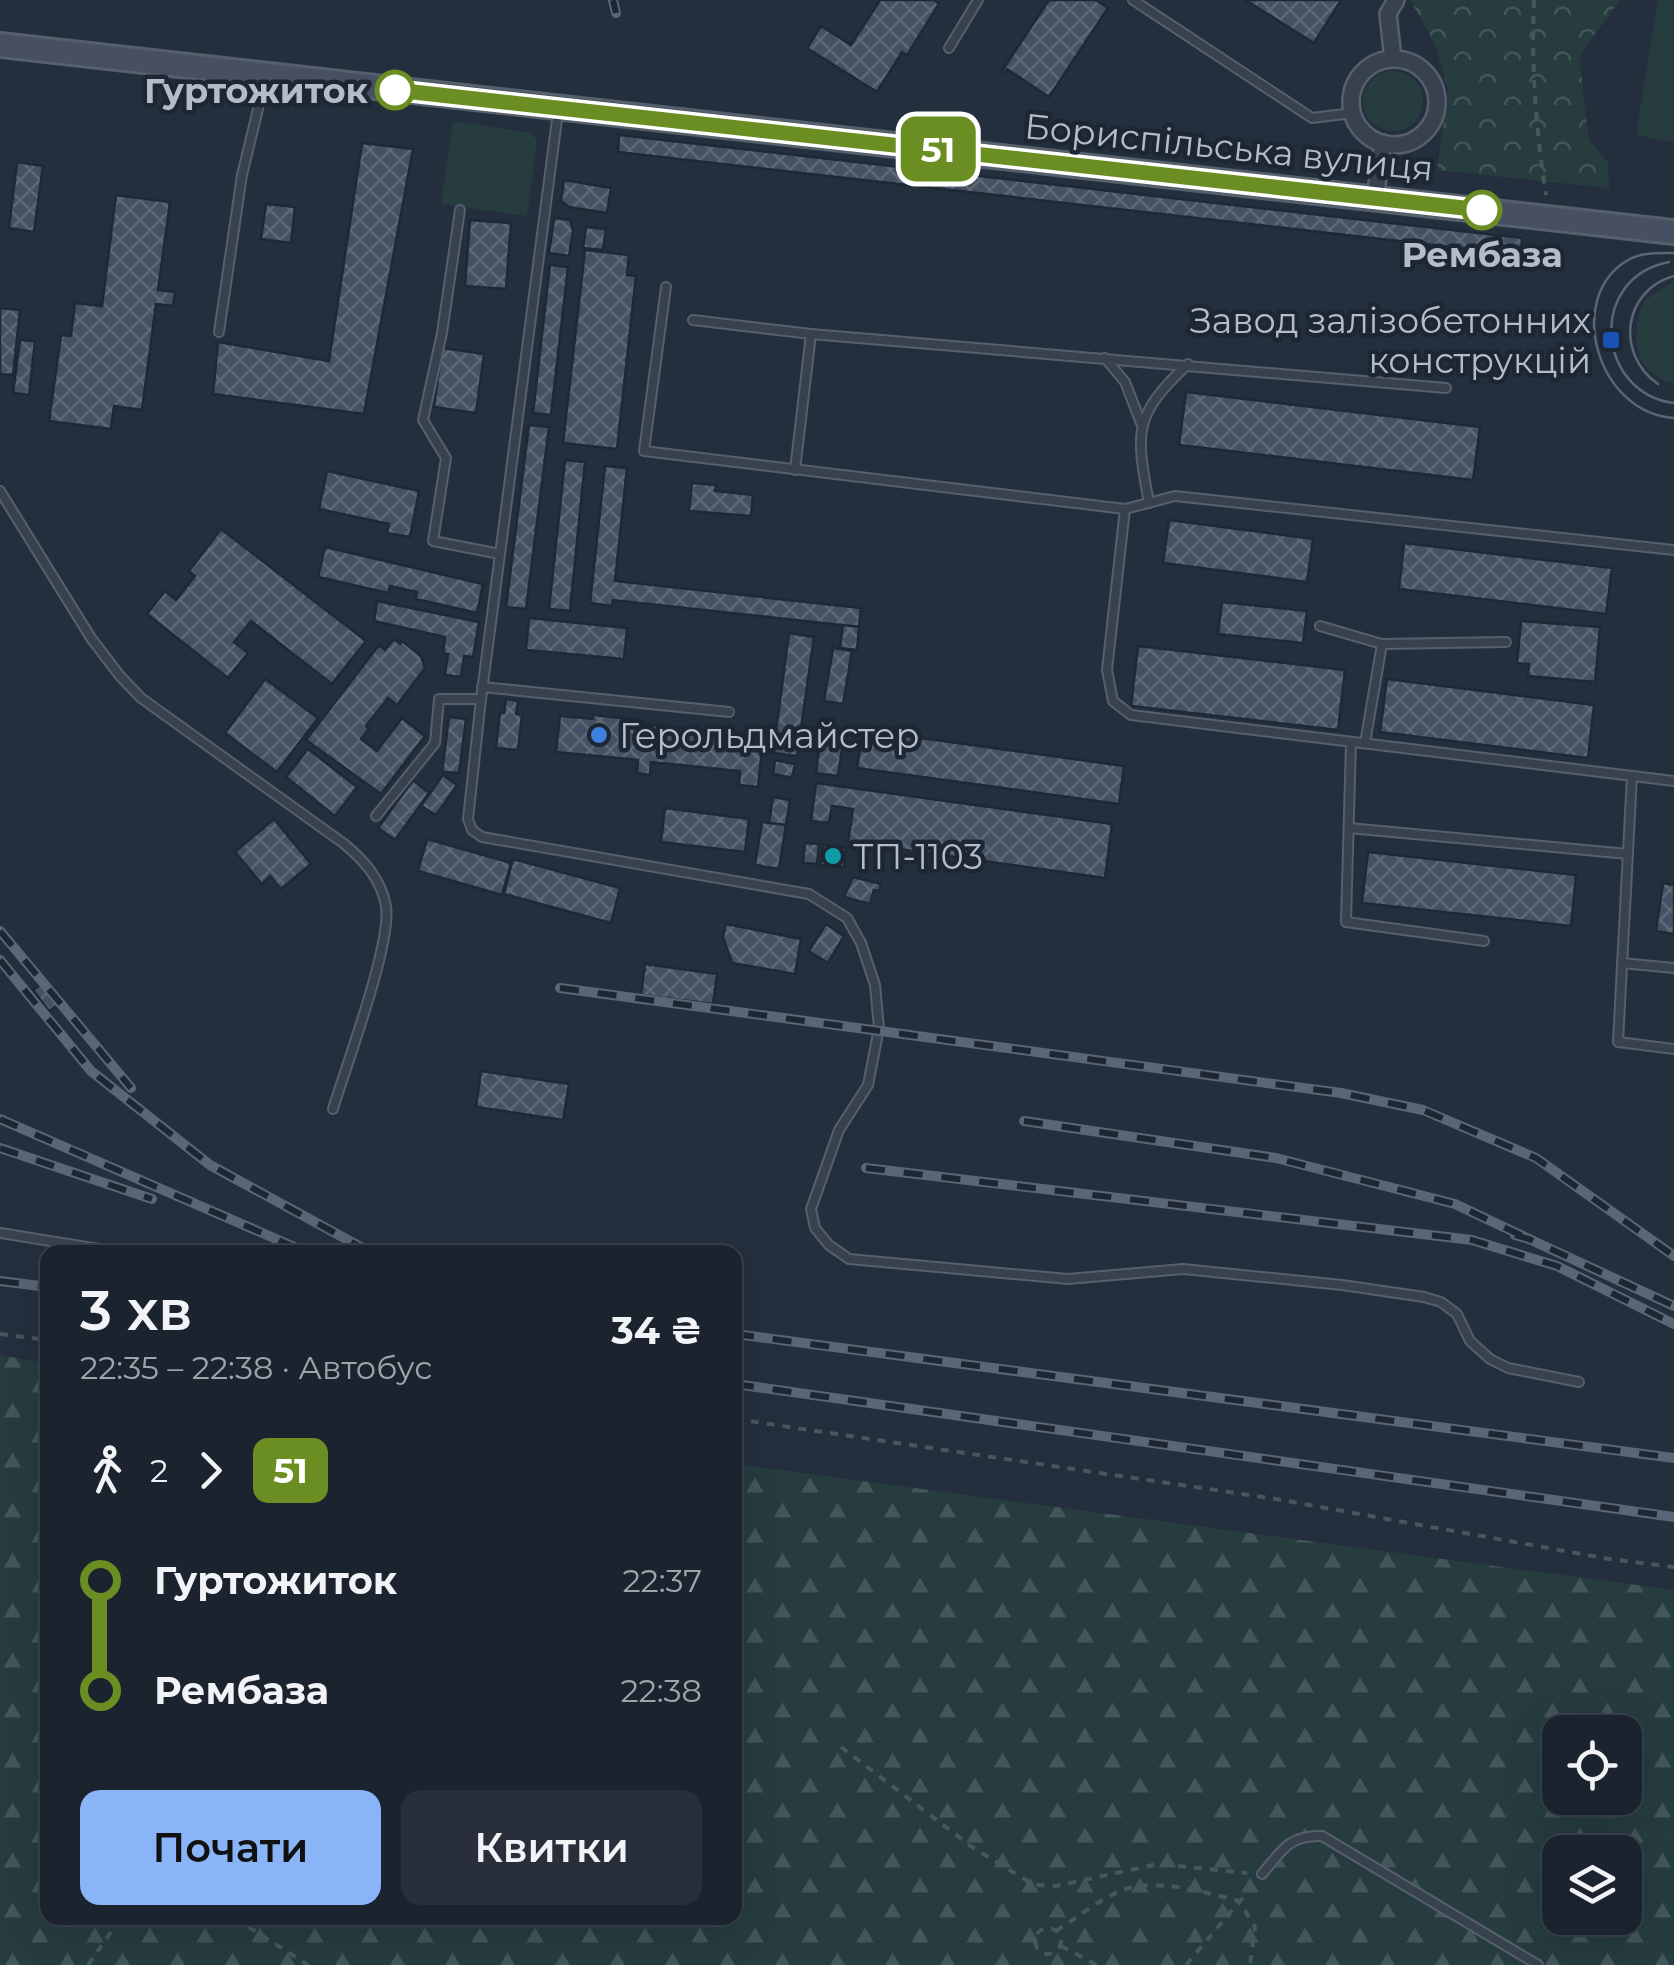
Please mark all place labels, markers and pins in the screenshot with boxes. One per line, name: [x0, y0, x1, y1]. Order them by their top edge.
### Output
place label: Гуртожиток: [144, 69, 369, 112]
marker: Гуртожиток: [376, 71, 414, 109]
marker: Рембаза: [1463, 191, 1501, 229]
place label: Рембаза: [1401, 233, 1563, 276]
place label: Завод залізобетонних конструкцій: [1190, 299, 1591, 382]
marker: Завод залізобетонних конструкцій: [1600, 329, 1622, 351]
place label: Герольдмайстер: [619, 714, 919, 757]
marker: Герольдмайстер: [588, 724, 610, 746]
place label: ТП-1103: [853, 835, 983, 878]
marker: ТП-1103: [822, 845, 844, 867]

